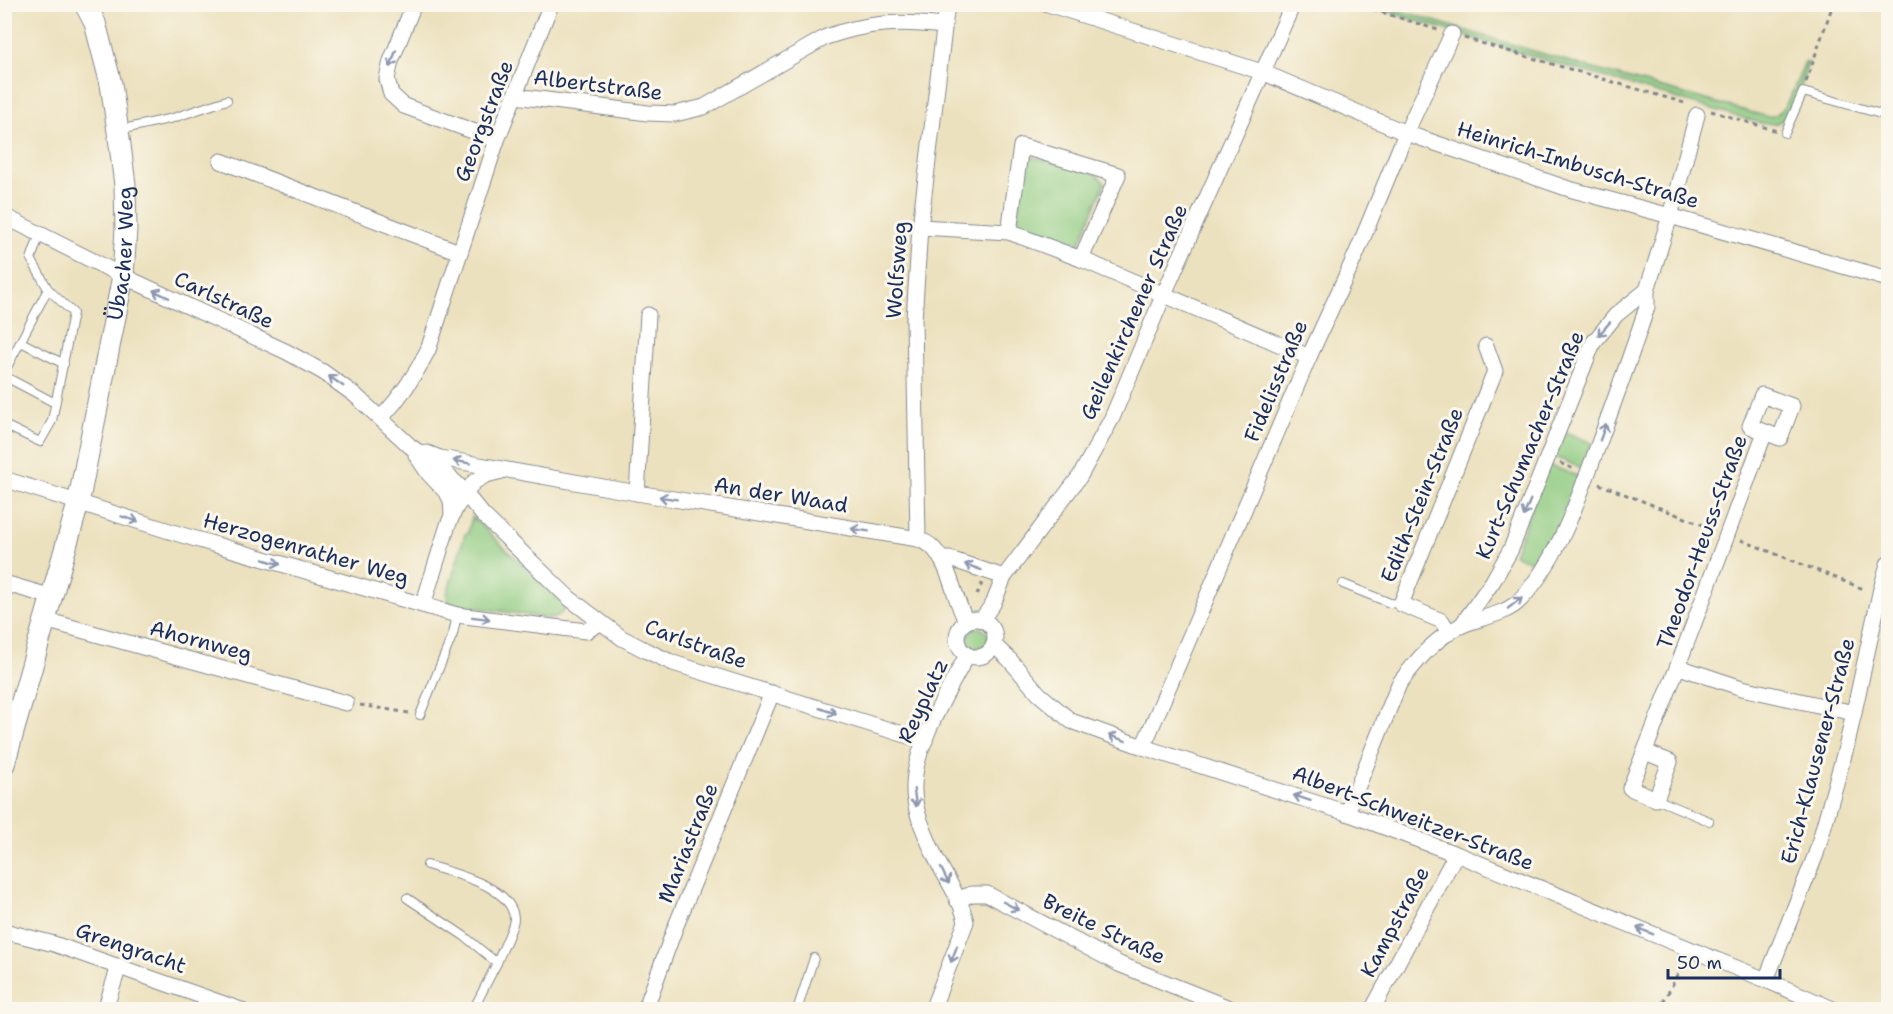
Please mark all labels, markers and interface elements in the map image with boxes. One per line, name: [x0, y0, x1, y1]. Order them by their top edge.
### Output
one-way arrow: [386, 49, 397, 68]
street label: Georgstraße: [448, 56, 520, 186]
street label: Albertstraße: [532, 63, 664, 107]
street label: Heinrich-Imbusch-Straße: [1454, 115, 1702, 215]
street label: Übacher Weg: [101, 186, 140, 323]
street label: Geilenkirchener Straße: [1074, 200, 1194, 424]
street label: Wolfsweg: [880, 220, 914, 320]
street label: Carlstraße: [169, 265, 279, 335]
one-way arrow: [153, 288, 171, 299]
street label: Fidelisstraße: [1238, 316, 1314, 446]
one-way arrow: [1597, 321, 1611, 336]
street label: Kurt-Schumacher-Straße: [1469, 327, 1591, 563]
one-way arrow: [328, 375, 344, 387]
street label: Edith-Stein-Straße: [1374, 403, 1470, 587]
one-way arrow: [1599, 423, 1610, 442]
street label: Theodor-Heuss-Straße: [1650, 431, 1754, 653]
one-way arrow: [452, 456, 472, 467]
street label: An der Waad: [712, 471, 850, 519]
one-way arrow: [659, 492, 678, 503]
one-way arrow: [1521, 498, 1532, 516]
street label: Herzogenrather Weg: [200, 506, 412, 592]
one-way arrow: [120, 515, 139, 526]
one-way arrow: [851, 524, 871, 535]
one-way arrow: [263, 556, 282, 568]
one-way arrow: [964, 560, 983, 571]
one-way arrow: [1506, 597, 1522, 609]
one-way arrow: [470, 612, 490, 623]
street label: Carlstraße: [641, 613, 751, 675]
street label: Ahornweg: [147, 614, 255, 668]
street label: Erich-Klausener-Straße: [1774, 635, 1862, 867]
street label: Reyplatz: [891, 654, 955, 748]
one-way arrow: [818, 707, 837, 718]
one-way arrow: [1108, 732, 1127, 743]
street label: Albert-Schweitzer-Straße: [1288, 759, 1538, 877]
street label: Mariastraße: [651, 779, 725, 907]
one-way arrow: [910, 788, 921, 807]
one-way arrow: [1293, 792, 1312, 803]
street label: Kampstraße: [1354, 862, 1436, 982]
one-way arrow: [940, 867, 951, 885]
street label: Breite Straße: [1038, 887, 1170, 971]
one-way arrow: [1002, 901, 1020, 913]
street label: Grengracht: [72, 916, 190, 980]
one-way arrow: [1636, 925, 1654, 936]
scale bar: [1668, 942, 1780, 980]
one-way arrow: [947, 944, 958, 963]
text: 50 m: [1677, 951, 1722, 975]

